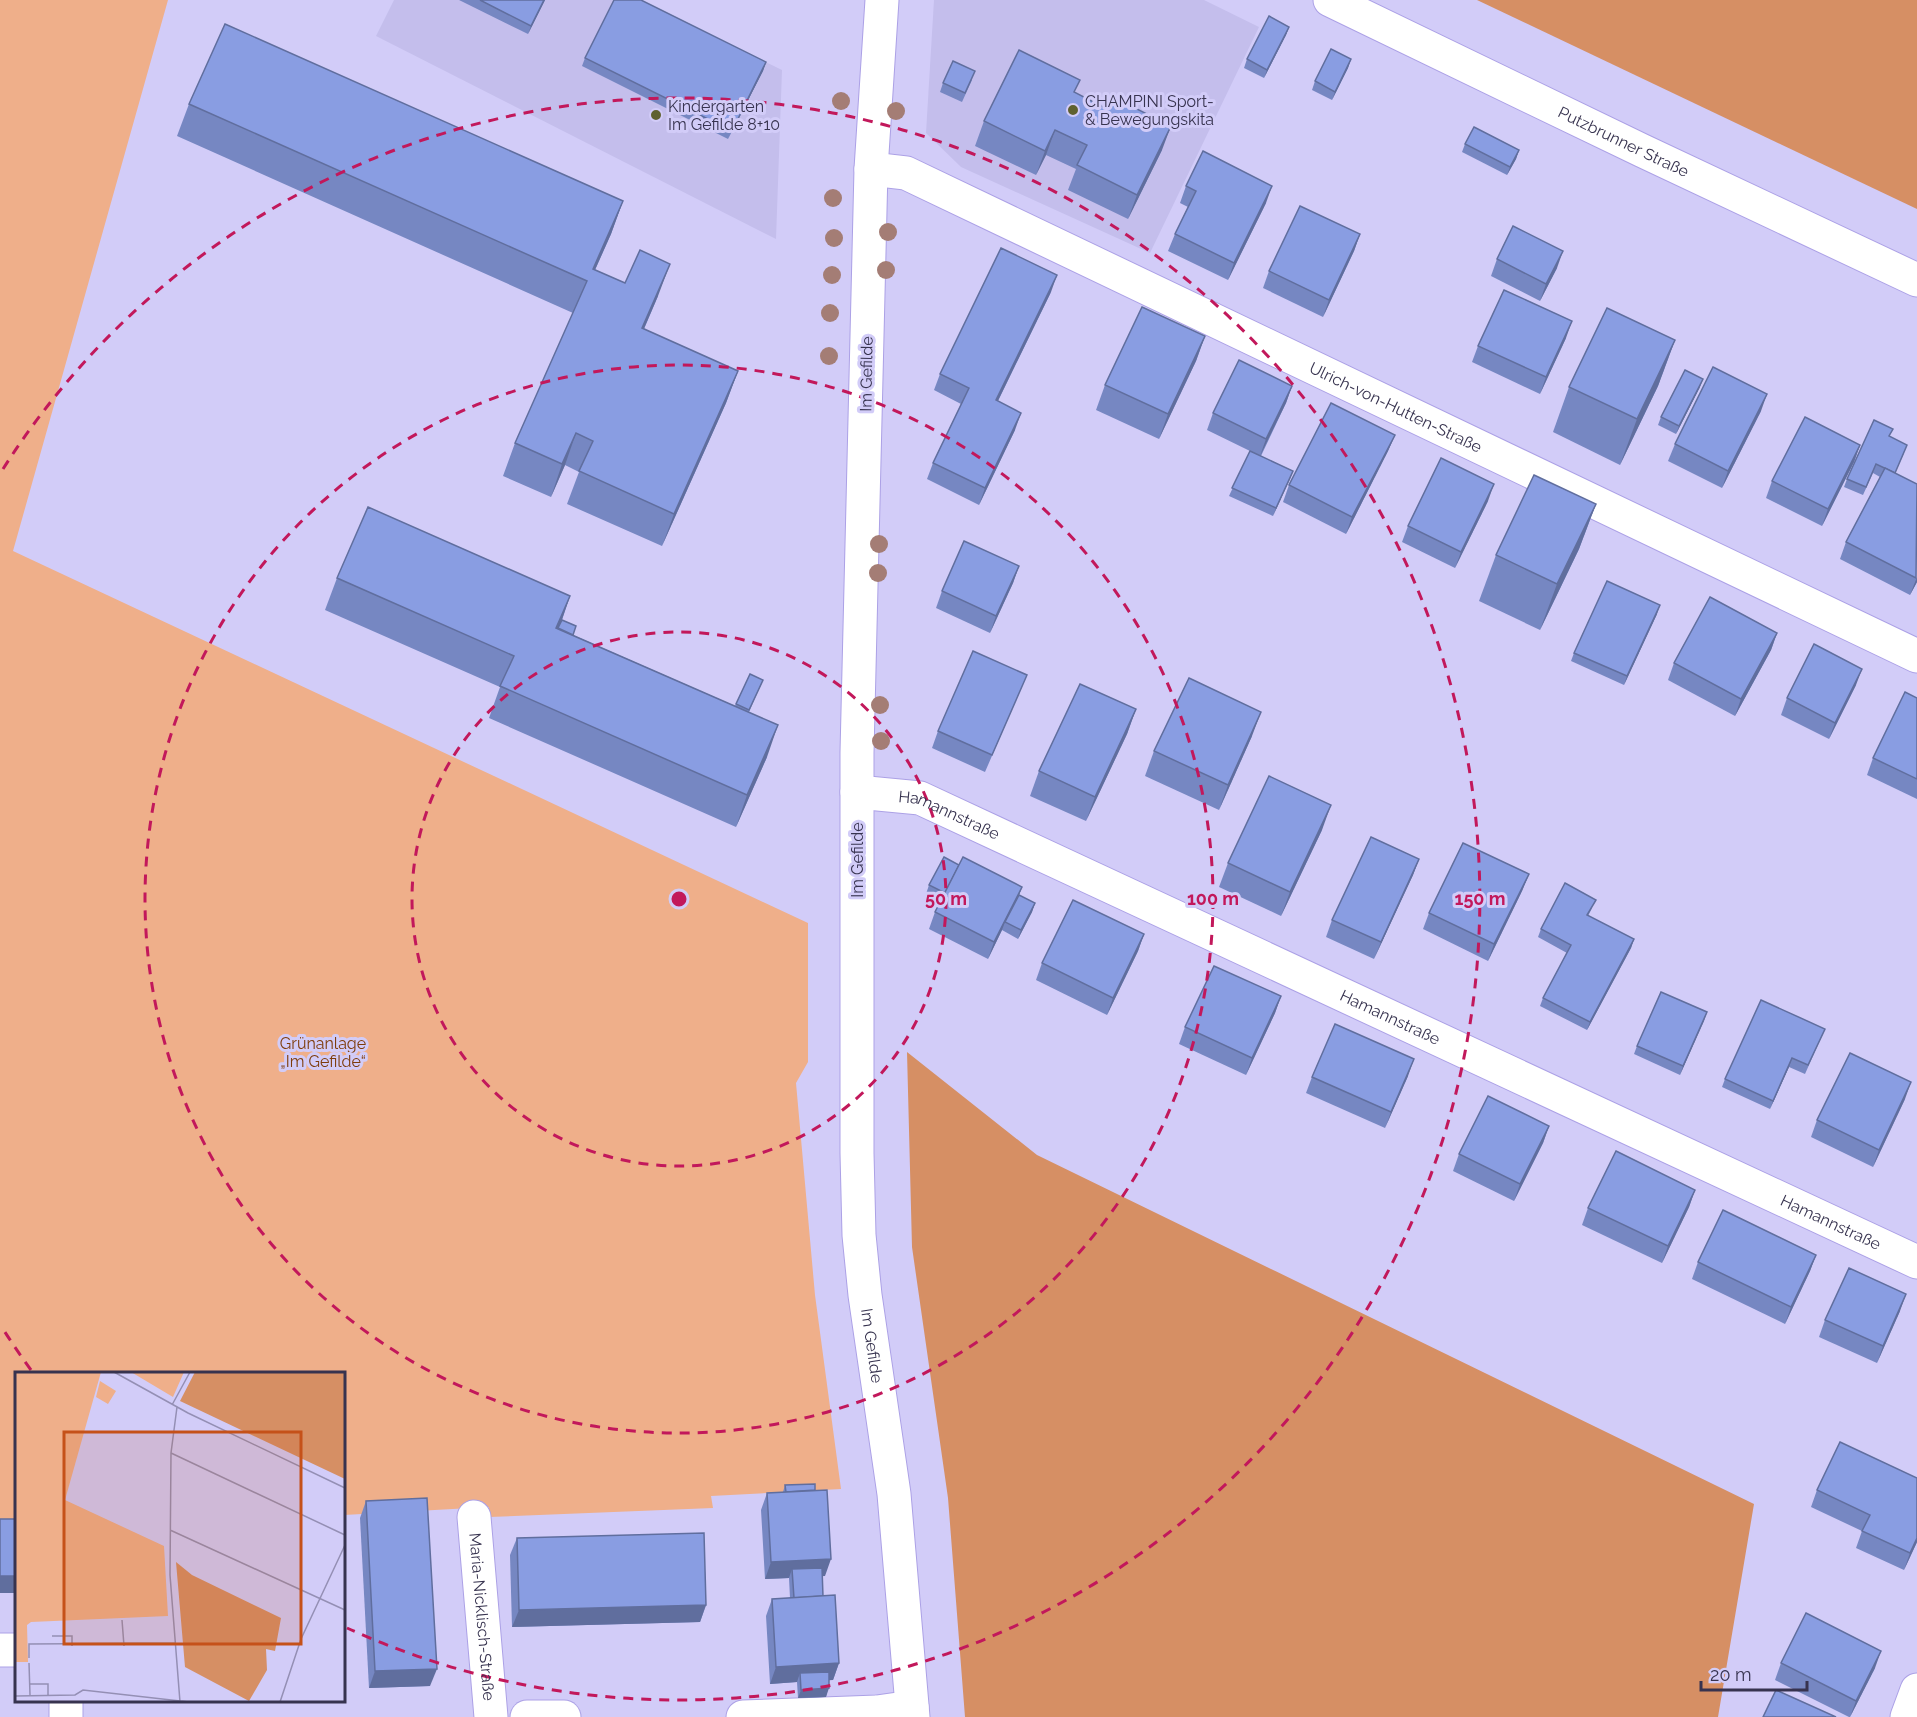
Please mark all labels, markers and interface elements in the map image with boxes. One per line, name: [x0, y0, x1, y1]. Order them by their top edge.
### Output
place label: CHAMPINI Sport- & Bewegungskita: [1085, 92, 1214, 129]
place label: Kindergarten Im Gefilde 8+10: [668, 97, 780, 134]
marker: CHAMPINI Sport- & Bewegungskita: [1066, 103, 1080, 117]
street label: Putzbrunner Straße: [1555, 103, 1692, 181]
marker: Kindergarten Im Gefilde 8+10: [649, 108, 663, 122]
street label: Im Gefilde: [856, 336, 877, 412]
street label: Ulrich-von-Hutten-Straße: [1306, 358, 1485, 457]
street label: Hamannstraße: [898, 787, 1003, 844]
street label: Im Gefilde: [848, 822, 867, 898]
text: 50 m: [925, 888, 967, 909]
text: 100 m: [1187, 888, 1239, 909]
text: 150 m: [1455, 888, 1506, 909]
centre of rings: [669, 889, 689, 909]
street label: Hamannstraße: [1337, 986, 1443, 1049]
park label: Grünanlage „Im Gefilde“: [280, 1034, 366, 1071]
street label: Hamannstraße: [1778, 1191, 1884, 1254]
street label: Im Gefilde: [857, 1307, 887, 1384]
inset map: [15, 1372, 345, 1702]
street label: Maria-Nicklisch-Straße: [465, 1532, 499, 1701]
scale bar: [1701, 1654, 1808, 1692]
text: 20 m: [1710, 1664, 1752, 1685]

